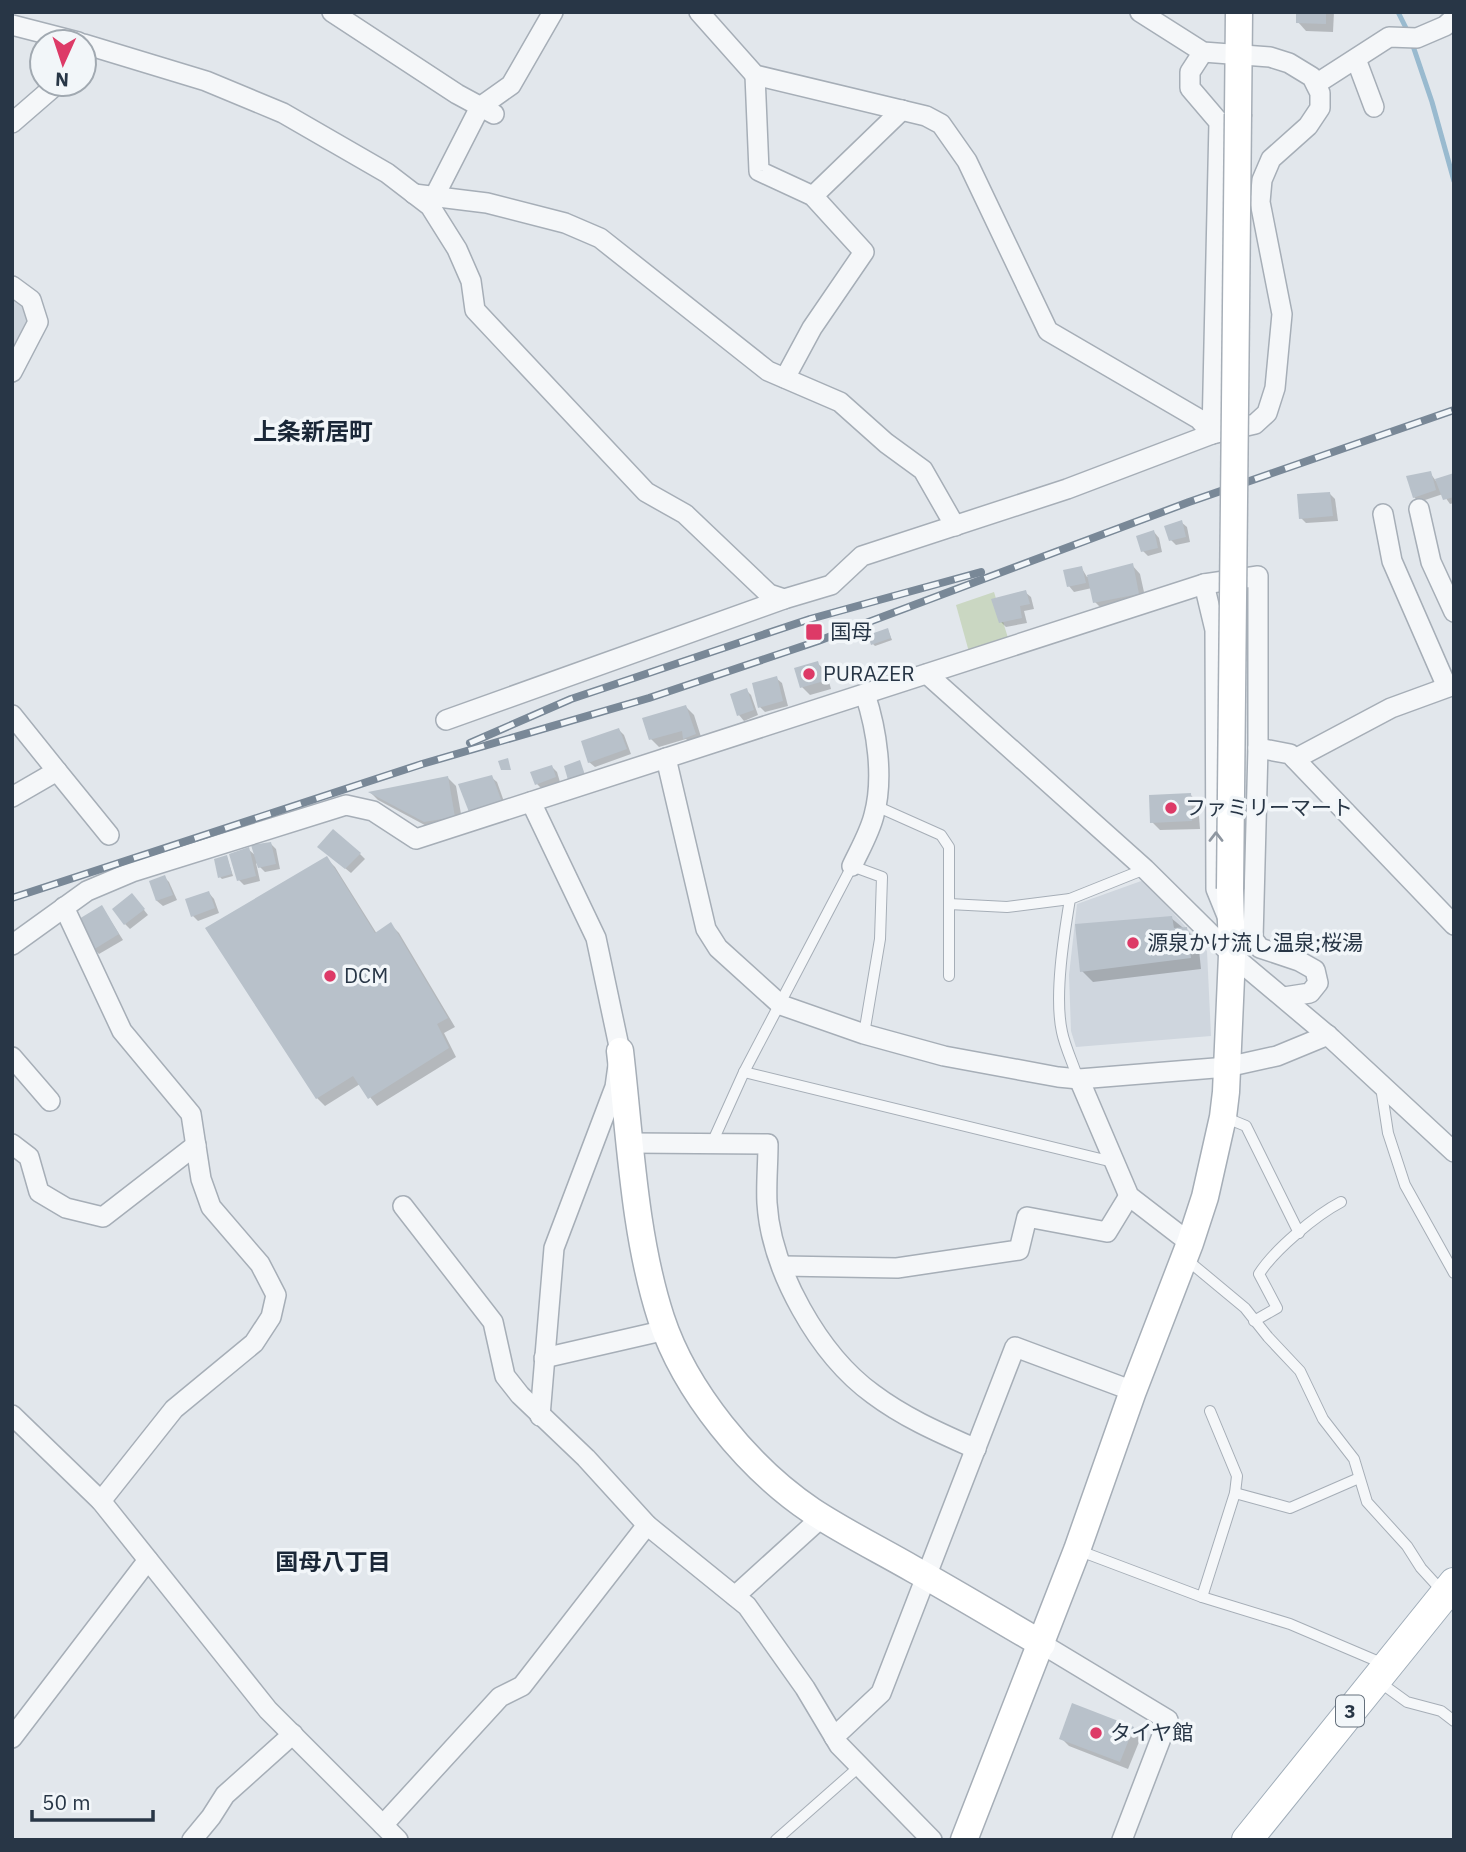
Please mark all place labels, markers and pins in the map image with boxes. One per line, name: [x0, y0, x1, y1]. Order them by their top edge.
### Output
place label: 国母: [830, 617, 872, 645]
marker: 国母: [804, 622, 824, 642]
place label: PURAZER: [823, 659, 915, 687]
marker: PURAZER: [801, 666, 817, 682]
place label: ファミリーマート: [1185, 793, 1353, 821]
marker: ファミリーマート: [1163, 800, 1179, 816]
place label: 源泉かけ流し温泉;桜湯: [1147, 928, 1363, 956]
marker: 源泉かけ流し温泉;桜湯: [1125, 935, 1141, 951]
place label: DCM: [344, 961, 388, 989]
marker: DCM: [322, 968, 338, 984]
place label: タイヤ館: [1110, 1718, 1193, 1746]
marker: タイヤ館: [1088, 1725, 1104, 1741]

